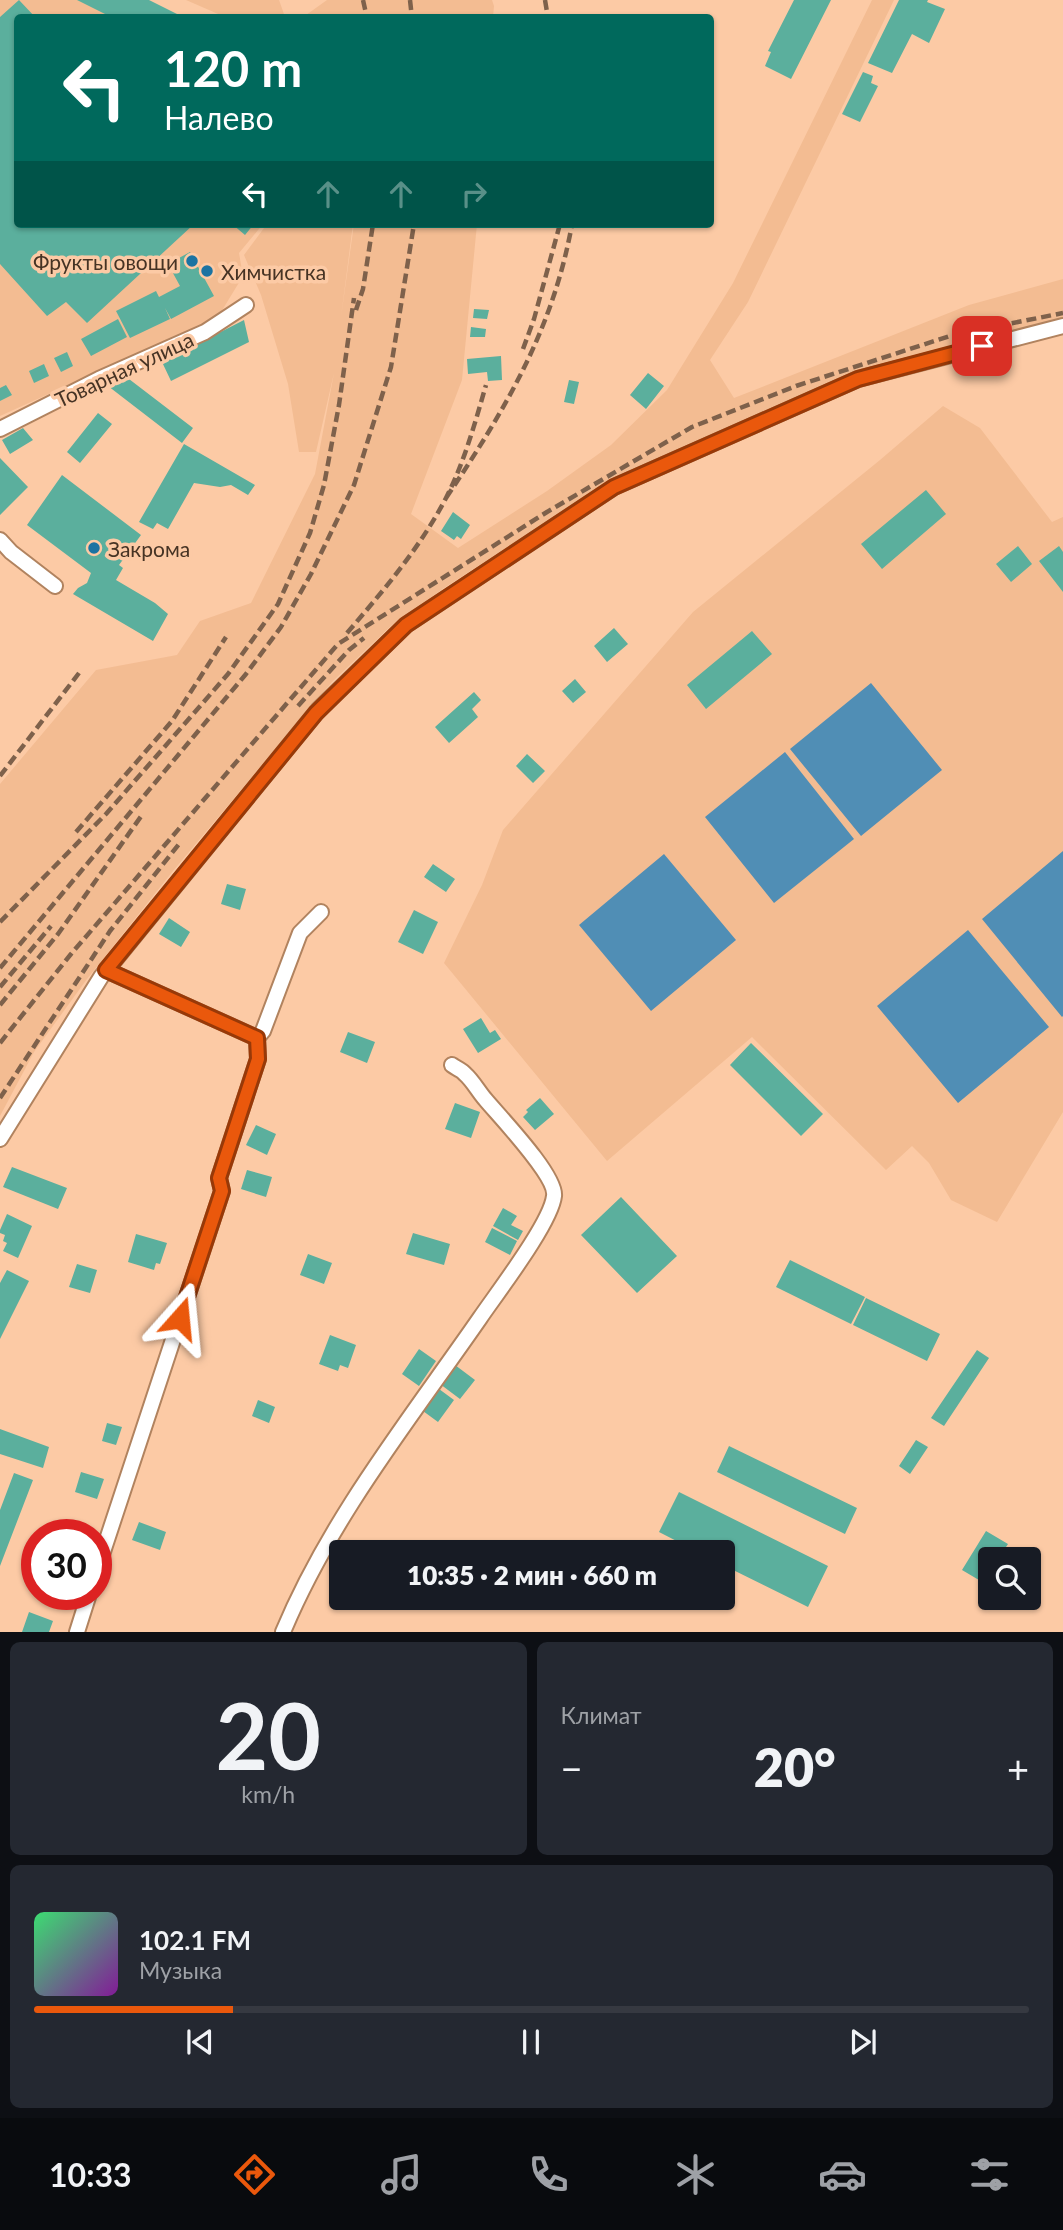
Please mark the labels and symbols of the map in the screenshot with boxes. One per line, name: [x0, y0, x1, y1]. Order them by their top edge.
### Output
place label: Фрукты овощи: [33, 249, 178, 274]
marker: Фрукты овощи: [184, 253, 200, 269]
place label: Химчистка: [221, 259, 326, 284]
marker: Химчистка: [199, 263, 215, 279]
pin: [952, 316, 1012, 376]
street label: Товарная улица: [51, 326, 197, 412]
place label: Закрома: [108, 536, 190, 561]
marker: Закрома: [86, 540, 102, 556]
position arrow: [143, 1281, 217, 1355]
speed limit sign: 30: [21, 1519, 112, 1610]

